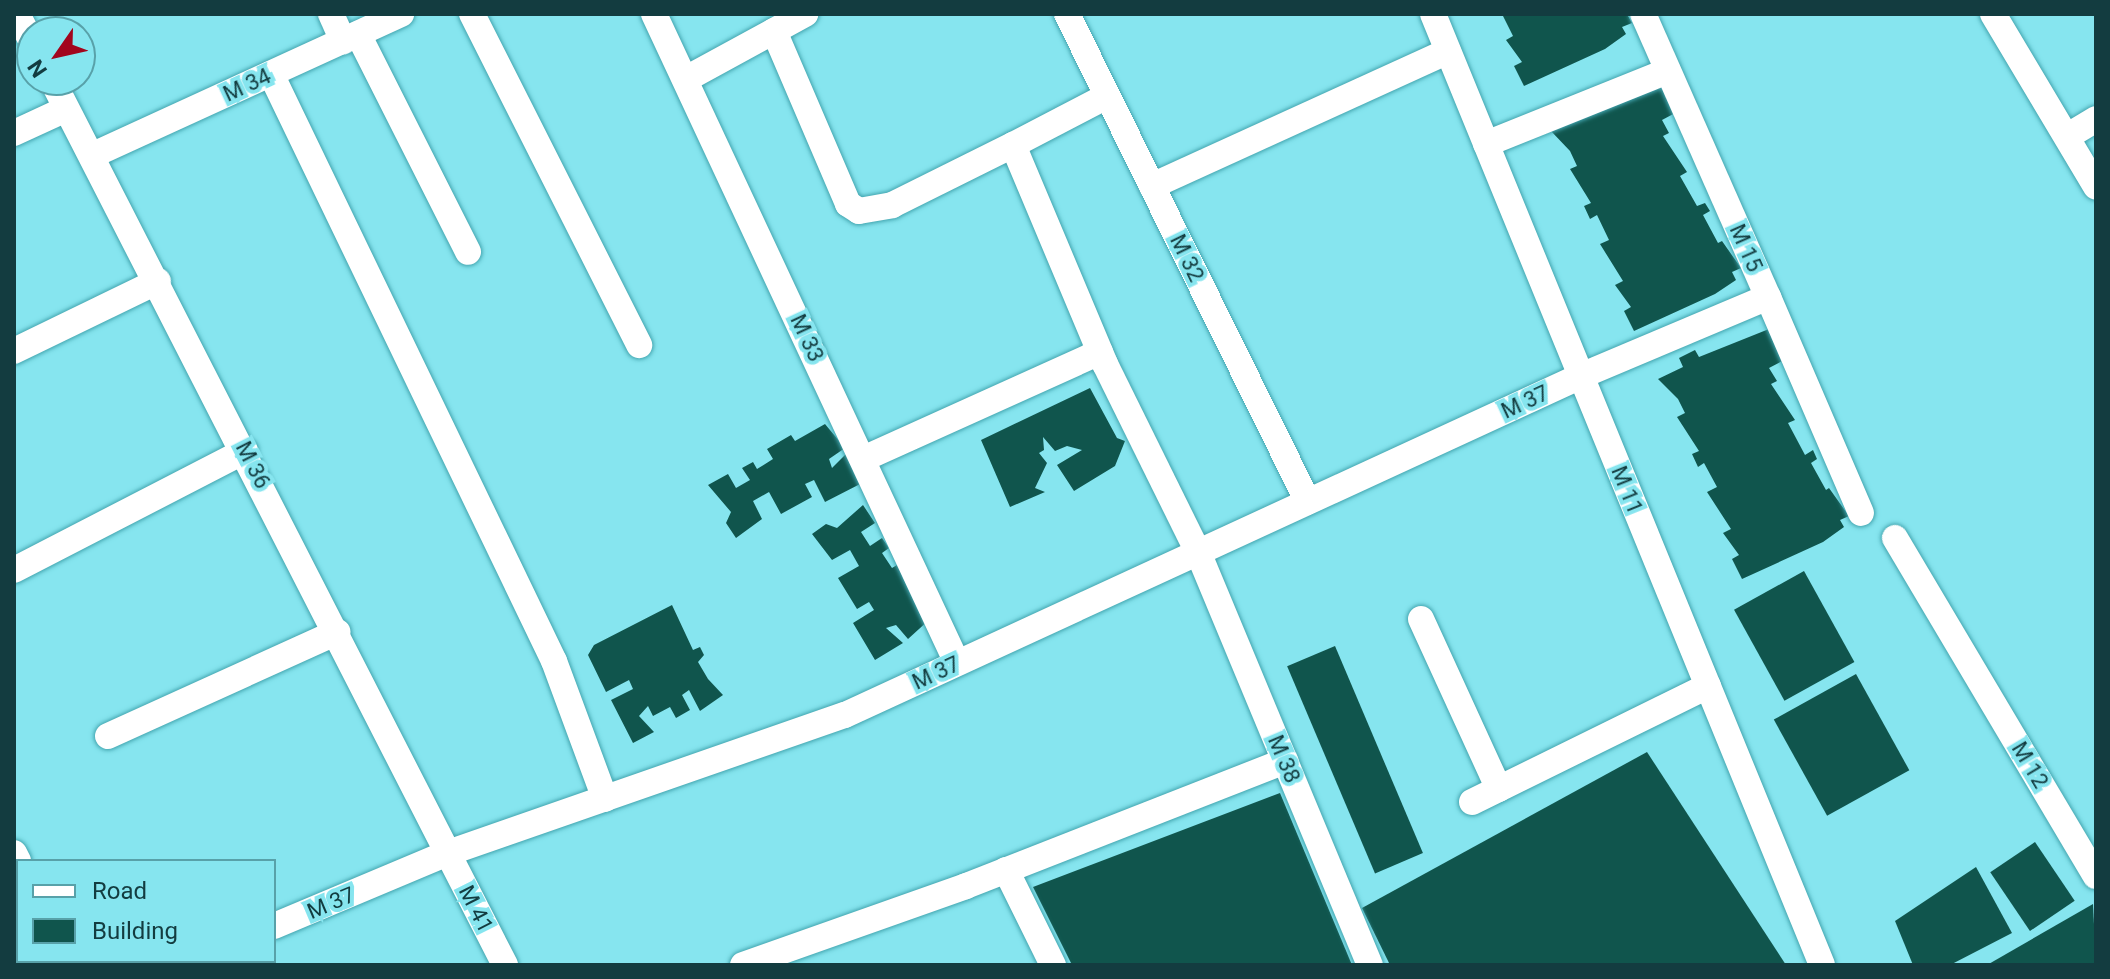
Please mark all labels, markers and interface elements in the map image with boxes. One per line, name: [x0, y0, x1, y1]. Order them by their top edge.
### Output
north arrow: [16, 16, 96, 96]
text: N: [23, 55, 52, 82]
street label: M 34: [219, 63, 275, 107]
street label: M 15: [1724, 220, 1768, 276]
street label: M 32: [1164, 230, 1210, 286]
street label: M 33: [785, 310, 829, 366]
street label: M 37: [1497, 380, 1553, 424]
street label: M 36: [230, 437, 276, 493]
street label: M 11: [1606, 462, 1648, 518]
street label: M 37: [908, 651, 964, 695]
street label: M 38: [1262, 731, 1306, 787]
street label: M 12: [2006, 737, 2054, 793]
legend: [16, 859, 276, 963]
text: Road: [92, 877, 147, 905]
street label: M 37: [303, 881, 359, 925]
street label: M 41: [453, 881, 499, 937]
text: Building: [92, 917, 178, 945]

